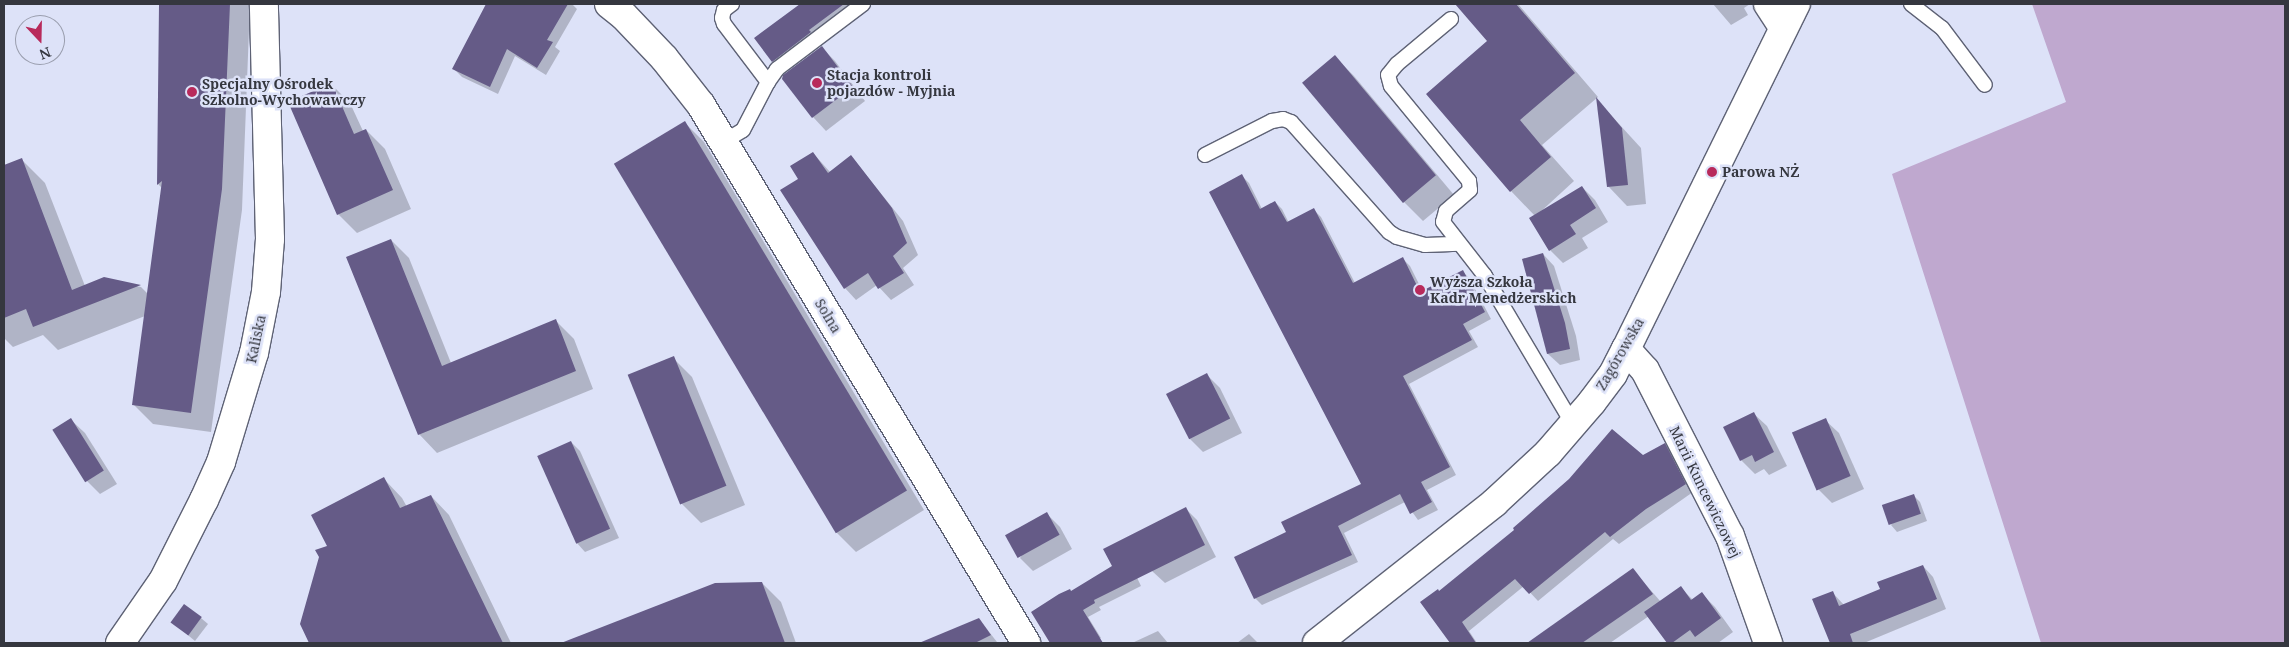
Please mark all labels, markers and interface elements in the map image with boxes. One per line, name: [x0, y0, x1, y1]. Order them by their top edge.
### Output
north arrow: [15, 15, 65, 65]
text: N: [37, 43, 54, 64]
place label: Stacja kontroli pojazdów - Myjnia: [827, 67, 955, 100]
place label: Specjalny Ośrodek Szkolno-Wychowawczy: [202, 76, 366, 108]
marker: Stacja kontroli pojazdów - Myjnia: [811, 77, 823, 89]
marker: Specjalny Ośrodek Szkolno-Wychowawczy: [186, 86, 198, 98]
place label: Parowa NŻ: [1722, 164, 1800, 180]
marker: Parowa NŻ: [1706, 166, 1718, 178]
place label: Wyższa Szkoła Kadr Menedżerskich: [1430, 274, 1577, 306]
marker: Wyższa Szkoła Kadr Menedżerskich: [1414, 284, 1426, 296]
street label: Solna: [811, 296, 845, 336]
street label: Kaliska: [243, 313, 269, 365]
street label: Zagórowska: [1592, 315, 1648, 393]
street label: Marii Kuncewiczowej: [1666, 423, 1744, 561]

